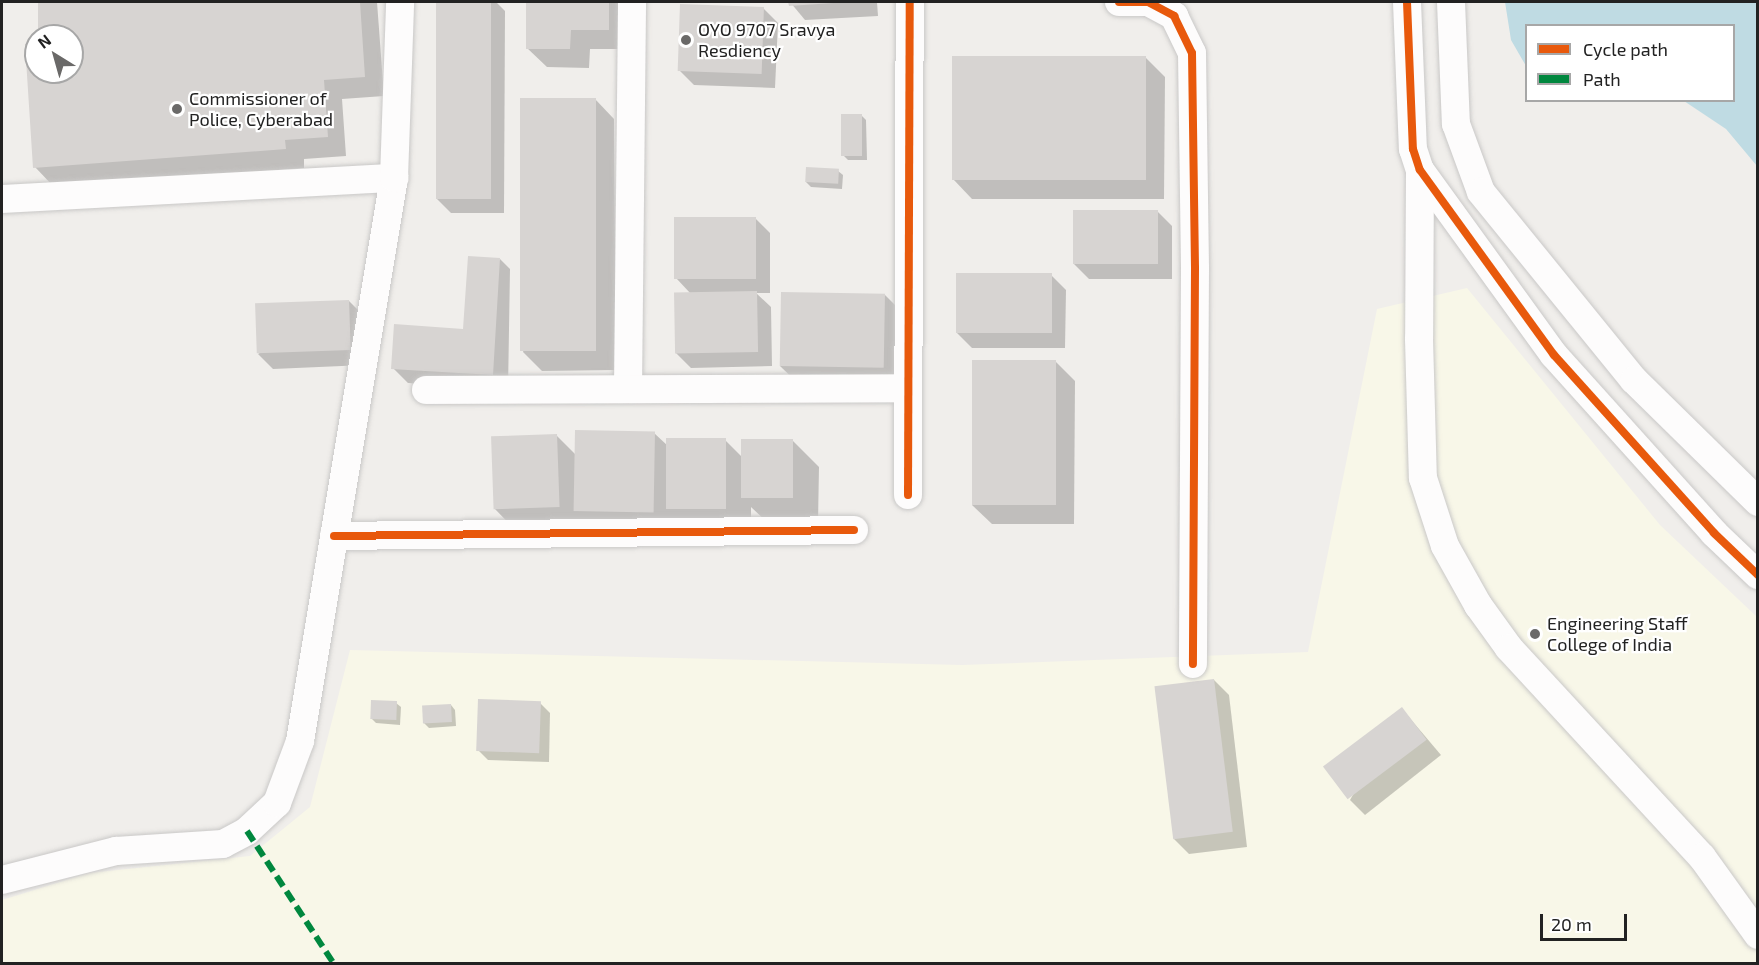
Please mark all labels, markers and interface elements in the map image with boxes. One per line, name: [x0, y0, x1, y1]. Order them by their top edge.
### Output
place label: OYO 9707 Sravya Resdiency: [698, 19, 835, 62]
north arrow: [24, 24, 84, 84]
legend: [1525, 24, 1735, 102]
text: N: [34, 30, 54, 52]
marker: OYO 9707 Sravya Resdiency: [679, 33, 693, 47]
text: Cycle path: [1583, 38, 1668, 60]
text: Path: [1583, 68, 1621, 90]
place label: Commissioner of Police, Cyberabad: [189, 88, 333, 130]
marker: Commissioner of Police, Cyberabad: [170, 102, 184, 116]
place label: Engineering Staff College of India: [1547, 613, 1688, 656]
marker: Engineering Staff College of India: [1528, 627, 1542, 641]
scale bar: [1543, 902, 1630, 940]
text: 20 m: [1551, 913, 1592, 935]

